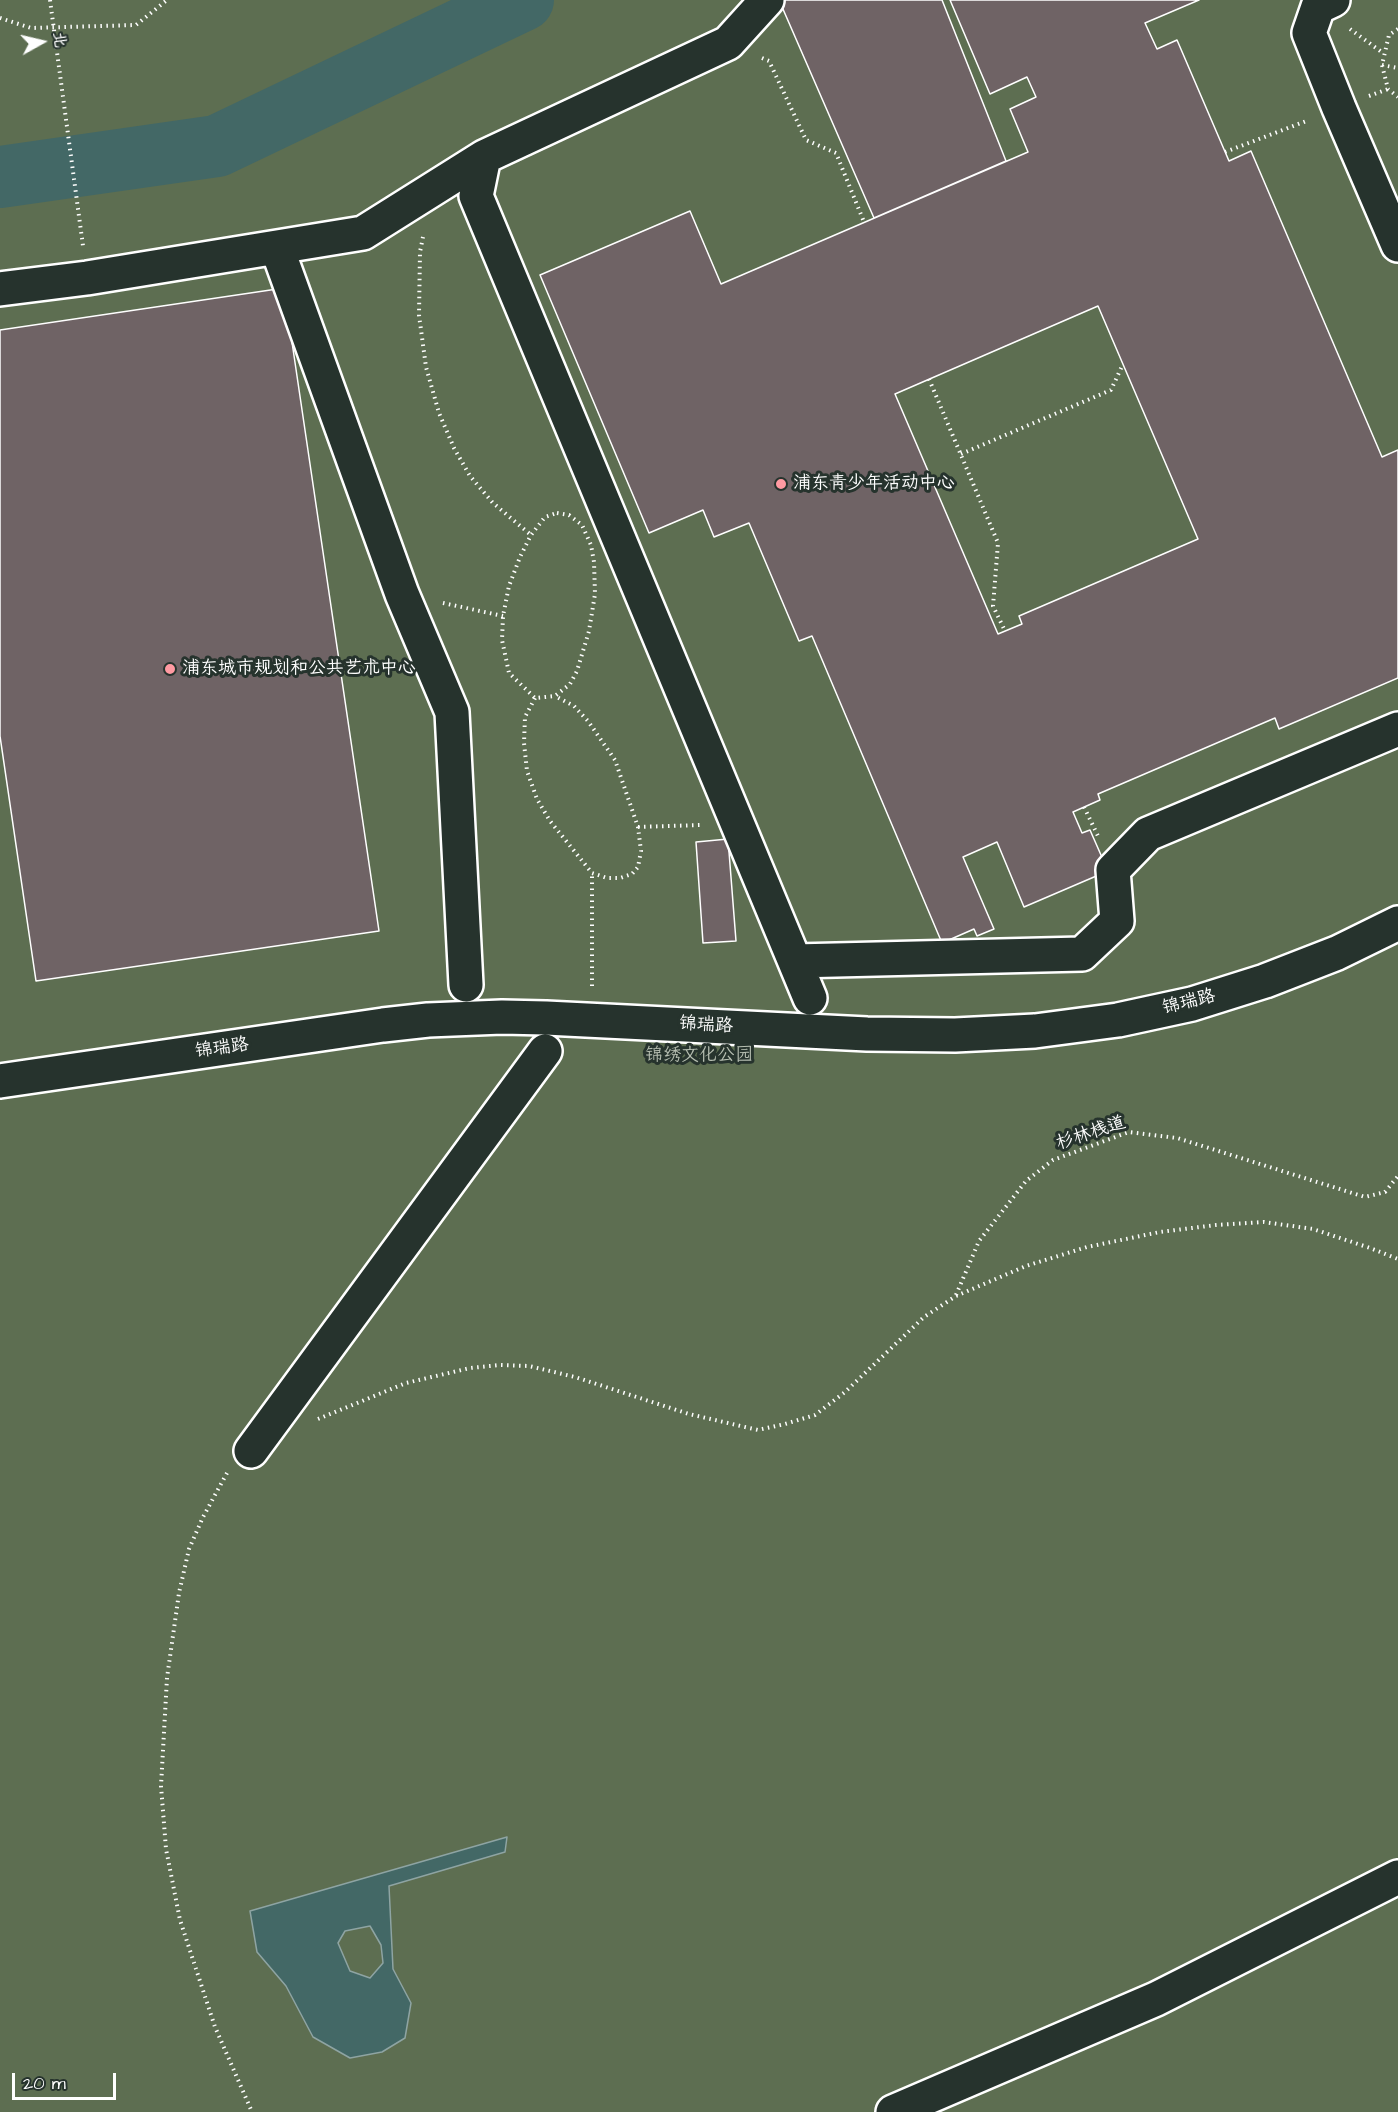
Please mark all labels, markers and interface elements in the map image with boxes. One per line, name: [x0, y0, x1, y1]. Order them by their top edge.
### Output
north arrow: [12, 12, 72, 72]
text: 北: [48, 30, 72, 49]
place label: 浦东青少年活动中心: [793, 473, 955, 495]
marker: 浦东青少年活动中心: [774, 477, 788, 491]
place label: 浦东城市规划和公共艺术中心: [182, 658, 416, 680]
marker: 浦东城市规划和公共艺术中心: [163, 662, 177, 676]
street label: 锦瑞路: [1160, 986, 1218, 1020]
street label: 锦瑞路: [678, 1014, 734, 1038]
street label: 锦瑞路: [194, 1035, 250, 1063]
park label: 锦绣文化公园: [645, 1045, 753, 1067]
street label: 杉林栈道: [1053, 1113, 1129, 1155]
scale bar: [15, 2061, 118, 2099]
text: 20 m: [23, 2071, 66, 2096]

